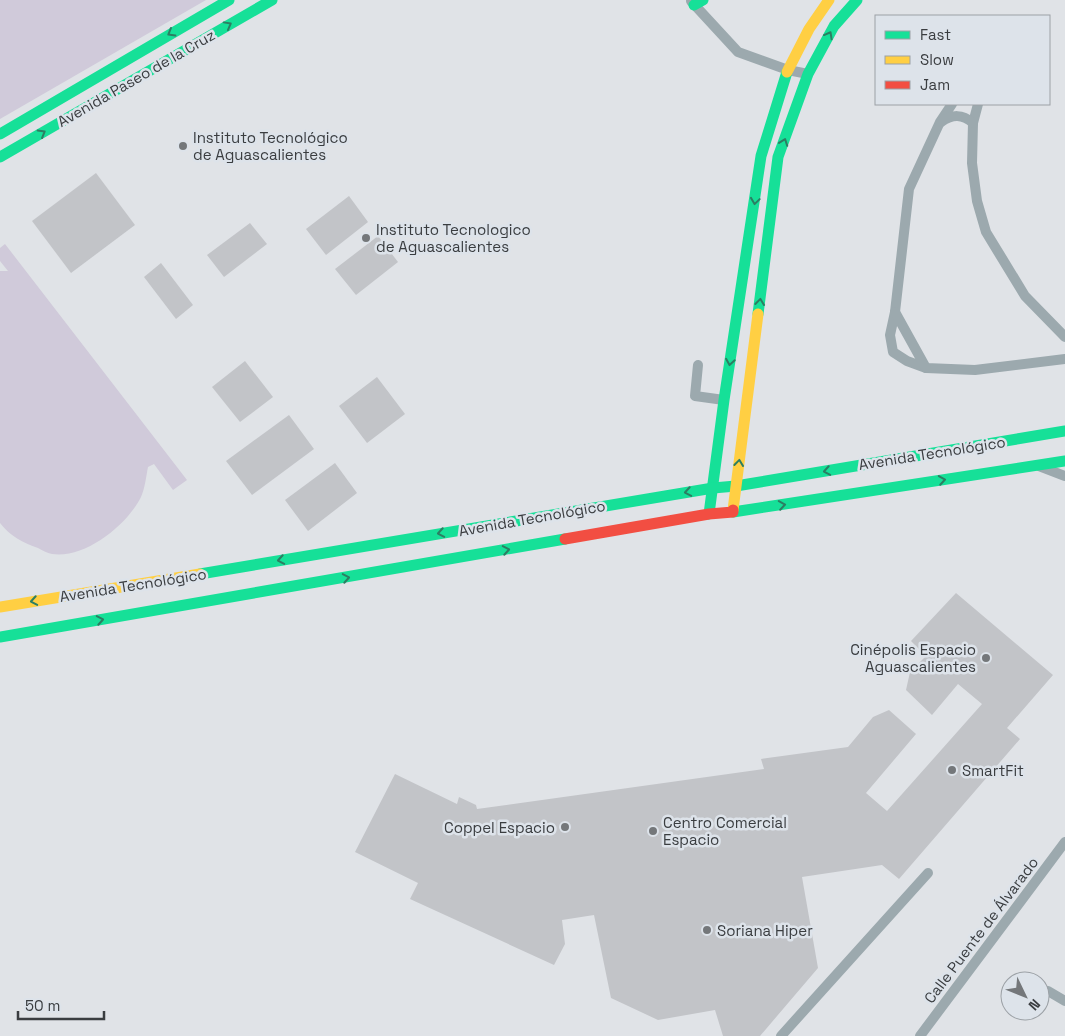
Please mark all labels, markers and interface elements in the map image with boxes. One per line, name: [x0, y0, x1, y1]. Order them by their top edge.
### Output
legend: [875, 15, 1050, 105]
one-way arrow: [223, 21, 232, 31]
street label: Avenida Paseo de la Cruz: [54, 25, 218, 131]
text: Fast: [920, 25, 951, 44]
one-way arrow: [168, 26, 177, 36]
one-way arrow: [823, 31, 833, 40]
text: Slow: [920, 50, 954, 69]
text: Jam: [920, 75, 950, 94]
place label: Instituto Tecnológico de Aguascalientes: [193, 128, 348, 164]
one-way arrow: [37, 129, 46, 139]
one-way arrow: [778, 138, 788, 147]
marker: Instituto Tecnológico de Aguascalientes: [177, 140, 189, 152]
one-way arrow: [750, 197, 760, 206]
place label: Instituto Tecnologico de Aguascalientes: [376, 220, 531, 256]
marker: Instituto Tecnologico de Aguascalientes: [360, 232, 372, 244]
one-way arrow: [754, 298, 765, 306]
one-way arrow: [726, 358, 736, 366]
street label: Avenida Tecnológico: [857, 432, 1007, 474]
one-way arrow: [733, 459, 744, 467]
one-way arrow: [823, 466, 831, 476]
one-way arrow: [938, 475, 946, 486]
one-way arrow: [683, 486, 691, 497]
street label: Avenida Tecnológico: [457, 496, 607, 540]
one-way arrow: [777, 500, 786, 510]
one-way arrow: [437, 528, 445, 538]
one-way arrow: [502, 545, 511, 556]
one-way arrow: [276, 555, 285, 565]
street label: Avenida Tecnológico: [58, 564, 208, 606]
one-way arrow: [342, 573, 351, 583]
one-way arrow: [30, 596, 39, 606]
one-way arrow: [95, 616, 104, 626]
place label: Cinépolis Espacio Aguascalientes: [850, 640, 976, 676]
marker: Cinépolis Espacio Aguascalientes: [980, 652, 992, 664]
place label: SmartFit: [962, 761, 1024, 780]
marker: SmartFit: [946, 764, 958, 776]
place label: Centro Comercial Espacio: [663, 813, 787, 849]
place label: Coppel Espacio: [444, 818, 555, 837]
marker: Coppel Espacio: [559, 821, 571, 833]
marker: Centro Comercial Espacio: [647, 825, 659, 837]
street label: Calle Puente de Álvarado: [920, 853, 1042, 1007]
place label: Soriana Hiper: [717, 921, 813, 940]
marker: Soriana Hiper: [701, 924, 713, 936]
north arrow: [1000, 971, 1050, 1021]
scale bar: [18, 988, 104, 1020]
text: N: [1025, 995, 1044, 1014]
text: 50 m: [25, 996, 60, 1015]

